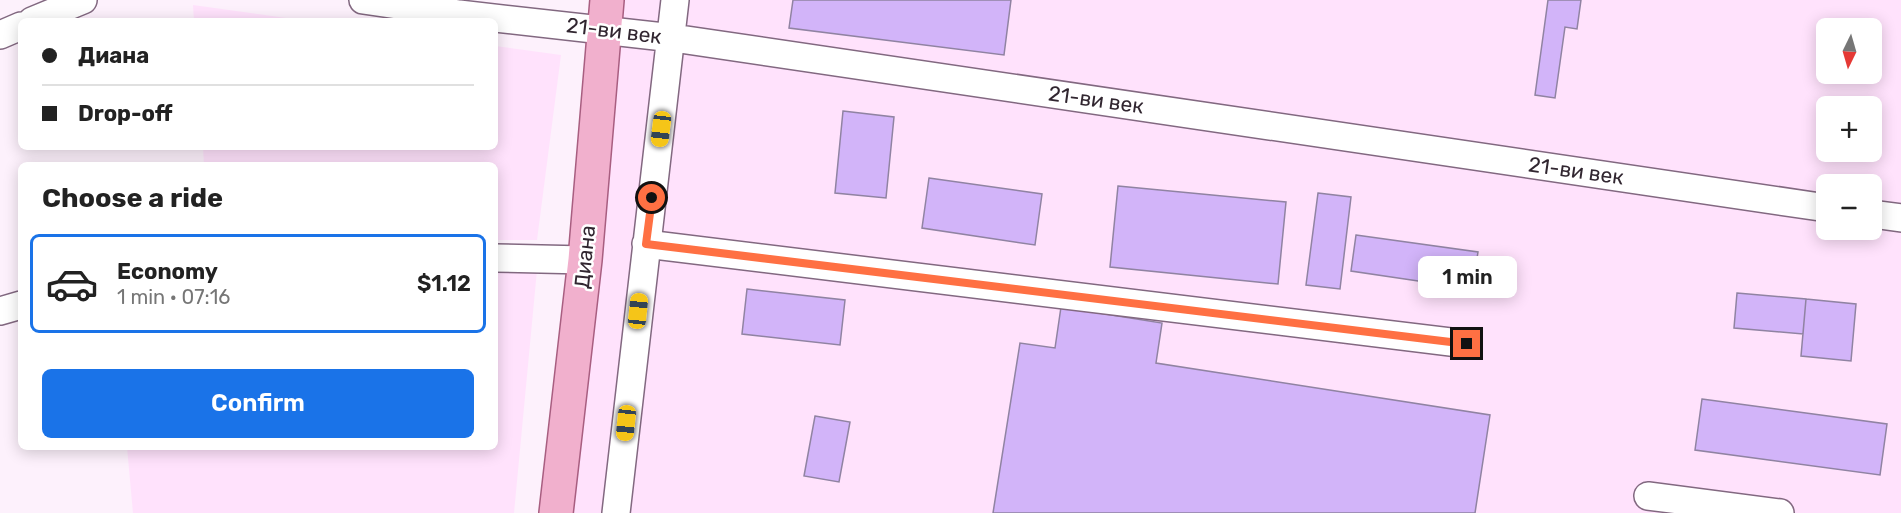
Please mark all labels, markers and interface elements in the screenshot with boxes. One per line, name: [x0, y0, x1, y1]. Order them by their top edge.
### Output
street label: 21-ви век: [565, 12, 663, 49]
north arrow: [1816, 18, 1882, 84]
map controls: [1816, 18, 1882, 240]
text: Диана: [78, 42, 149, 69]
street label: 21-ви век: [1047, 80, 1145, 119]
button: +: [1816, 96, 1882, 162]
text: Drop-off: [78, 100, 173, 127]
car: [650, 110, 672, 148]
street label: 21-ви век: [1527, 151, 1625, 190]
button: −: [1816, 174, 1882, 240]
text: Choose a ride: [42, 182, 223, 214]
route start: [638, 184, 665, 211]
street label: Диана: [569, 224, 600, 290]
icon: car: [45, 257, 99, 311]
callout: 1 min: [1418, 257, 1516, 299]
text: Economy: [117, 258, 218, 285]
text: 1 min: [1442, 265, 1493, 289]
text: $1.12: [417, 270, 471, 297]
text: 1 min · 07:16: [117, 285, 230, 309]
car: [627, 292, 649, 330]
route end: [1453, 330, 1480, 357]
button: Confirm: [42, 369, 474, 438]
car: [615, 404, 637, 442]

